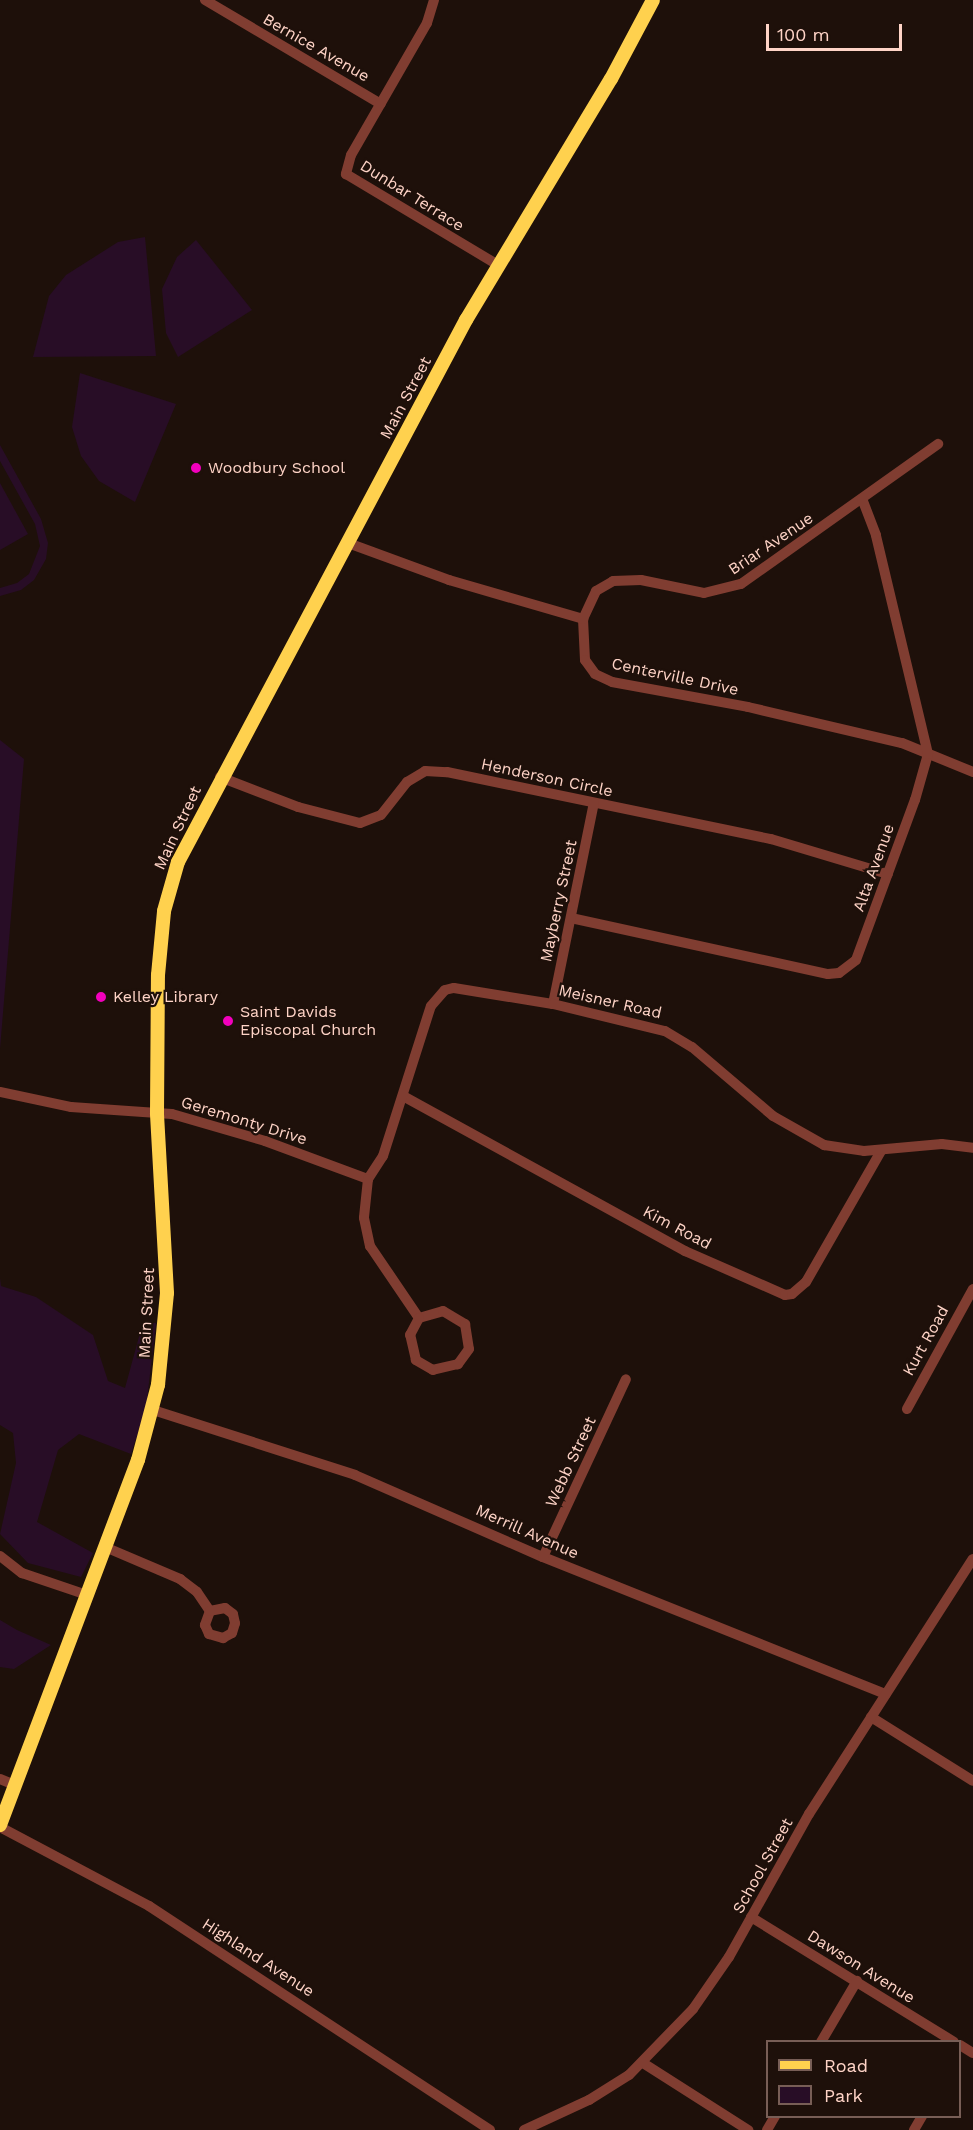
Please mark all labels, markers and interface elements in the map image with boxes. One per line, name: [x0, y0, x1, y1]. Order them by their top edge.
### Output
street label: Bernice Avenue: [259, 10, 373, 86]
scale bar: [769, 12, 906, 50]
text: 100 m: [777, 24, 830, 45]
street label: Dunbar Terrace: [356, 156, 468, 236]
street label: Main Street: [376, 354, 436, 442]
place label: Woodbury School: [208, 458, 345, 478]
marker: Woodbury School: [189, 461, 203, 475]
street label: Briar Avenue: [725, 508, 817, 580]
street label: Centerville Drive: [610, 654, 740, 700]
street label: Henderson Circle: [479, 755, 615, 801]
street label: Main Street: [150, 783, 206, 873]
street label: Alta Avenue: [849, 821, 899, 915]
street label: Mayberry Street: [537, 838, 581, 964]
street label: Meisner Road: [556, 981, 664, 1023]
place label: Kelley Library: [113, 987, 218, 1007]
marker: Kelley Library: [94, 990, 108, 1004]
place label: Saint Davids Episcopal Church: [240, 1002, 377, 1040]
marker: Saint Davids Episcopal Church: [221, 1014, 235, 1028]
street label: Geremonty Drive: [178, 1093, 310, 1149]
street label: Kim Road: [640, 1202, 714, 1254]
street label: Main Street: [135, 1267, 159, 1359]
street label: Kurt Road: [899, 1303, 953, 1379]
street label: Webb Street: [542, 1414, 600, 1510]
street label: Merrill Avenue: [472, 1500, 582, 1564]
street label: School Street: [729, 1815, 797, 1917]
street label: Highland Avenue: [198, 1914, 318, 2002]
street label: Dawson Avenue: [804, 1926, 918, 2008]
legend: [766, 2040, 961, 2118]
text: Road: [824, 2055, 868, 2076]
text: Park: [824, 2085, 863, 2106]

